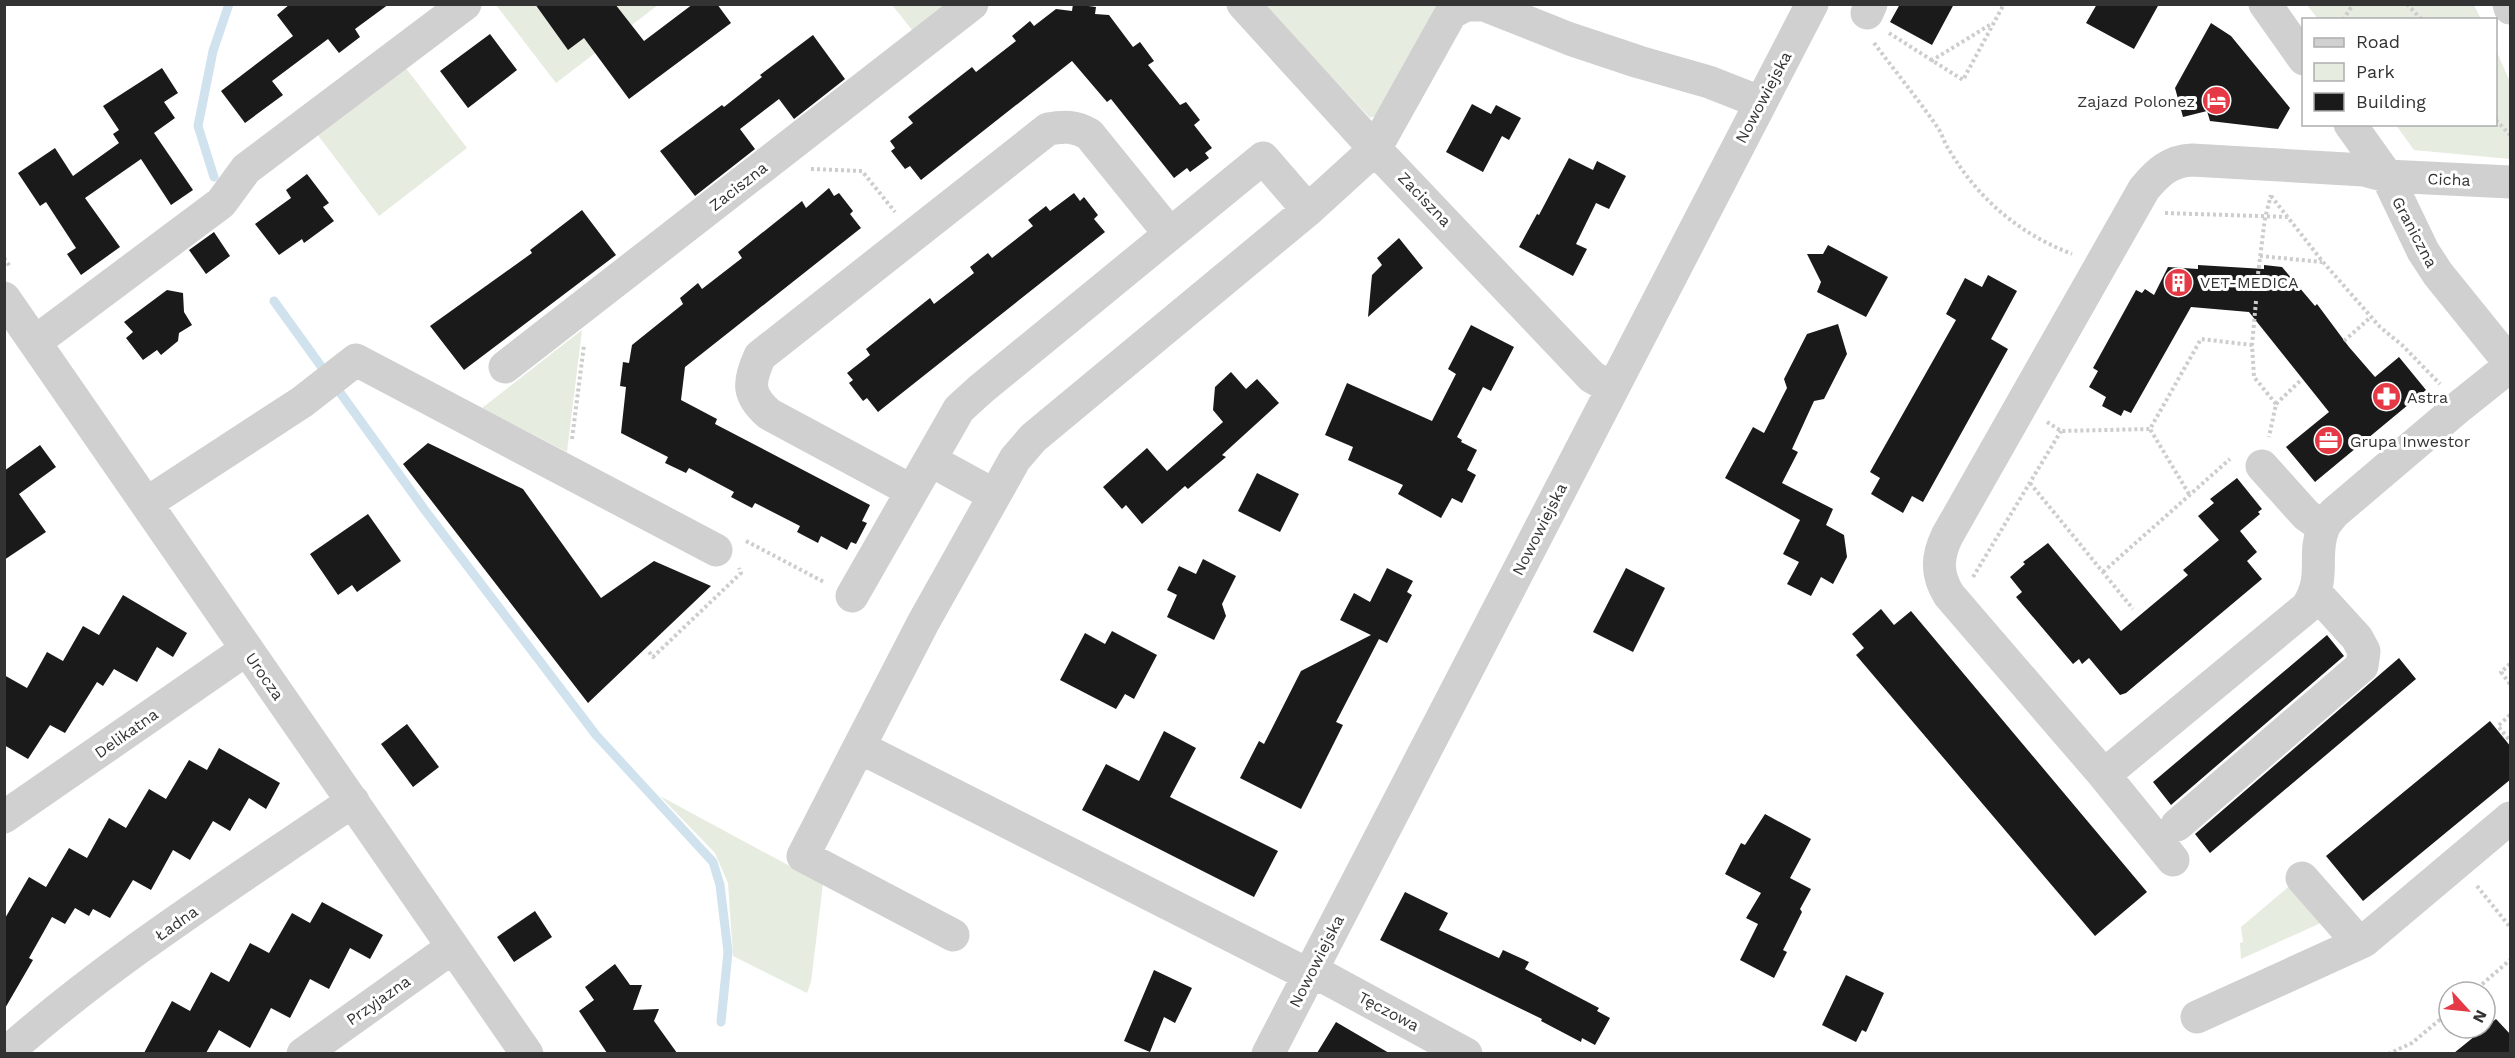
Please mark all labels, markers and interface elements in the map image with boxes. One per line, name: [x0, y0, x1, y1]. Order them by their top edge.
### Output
legend: [2302, 18, 2497, 126]
text: Road: [2356, 31, 2400, 52]
street label: Nowowiejska: [1731, 48, 1796, 146]
text: Park: [2356, 61, 2395, 82]
hotel icon: Zajazd Polonez: [2200, 85, 2232, 117]
text: Building: [2356, 91, 2426, 112]
place label: Zajazd Polonez: [2077, 92, 2195, 111]
street label: Zaciszna: [706, 158, 771, 215]
street label: Zaciszna: [1394, 168, 1455, 231]
street label: Cicha: [2427, 169, 2471, 190]
street label: Graniczna: [2388, 194, 2441, 271]
building icon: VET-MEDICA: [2163, 266, 2195, 298]
place label: VET-MEDICA: [2200, 273, 2299, 292]
pharmacy icon: Astra: [2370, 381, 2402, 413]
place label: Astra: [2407, 388, 2448, 407]
office icon: Grupa Inwestor: [2313, 425, 2345, 457]
place label: Grupa Inwestor: [2350, 432, 2471, 451]
street label: Nowowiejska: [1508, 480, 1571, 579]
street label: Urocza: [241, 649, 288, 704]
street label: Delikatna: [91, 705, 162, 762]
street label: Ładna: [151, 902, 201, 945]
street label: Nowowiejska: [1285, 912, 1348, 1011]
street label: Przyjazna: [343, 971, 414, 1029]
north arrow: [2437, 980, 2497, 1040]
street label: Tęczowa: [1355, 988, 1422, 1035]
text: N: [2469, 1007, 2491, 1026]

